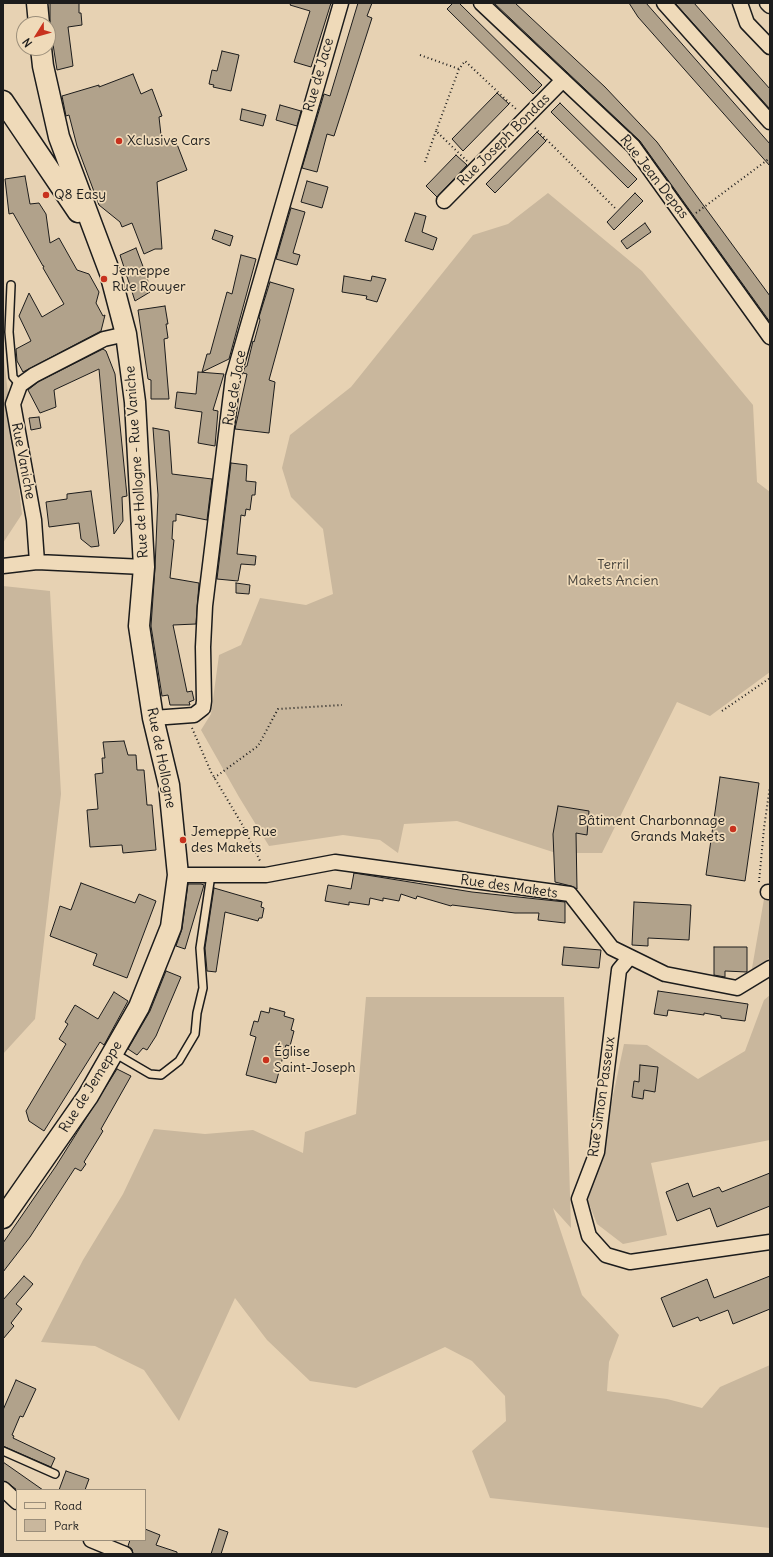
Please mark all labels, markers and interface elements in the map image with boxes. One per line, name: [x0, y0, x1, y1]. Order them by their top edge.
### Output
north arrow: [16, 16, 56, 56]
text: N: [19, 35, 35, 50]
street label: Rue de Jace: [300, 36, 338, 114]
street label: Rue Joseph Bondas: [454, 90, 554, 190]
street label: Rue Jean Depas: [616, 132, 692, 222]
place label: Xclusive Cars: [127, 133, 210, 149]
marker: Xclusive Cars: [114, 136, 124, 146]
place label: Q8 Easy: [54, 187, 106, 203]
marker: Q8 Easy: [41, 190, 51, 200]
place label: Jemeppe Rue Rouyer: [112, 263, 186, 296]
marker: Jemeppe Rue Rouyer: [99, 274, 109, 284]
street label: Rue de Jace: [220, 349, 250, 427]
street label: Rue de Hollogne - Rue Vaniche: [122, 365, 152, 559]
street label: Rue Vaniche: [7, 421, 39, 501]
park label: Terril Makets Ancien: [567, 557, 659, 590]
street label: Rue de Hollogne: [143, 706, 179, 810]
place label: Bâtiment Charbonnage Grands Makets: [578, 813, 725, 846]
place label: Jemeppe Rue des Makets: [191, 824, 277, 856]
marker: Bâtiment Charbonnage Grands Makets: [728, 824, 738, 834]
marker: Jemeppe Rue des Makets: [178, 835, 188, 845]
street label: Rue des Makets: [459, 872, 559, 902]
street label: Rue Simon Passeux: [585, 1036, 619, 1158]
street label: Rue de Jemeppe: [56, 1038, 126, 1136]
place label: Église Saint-Joseph: [274, 1044, 356, 1076]
marker: Église Saint-Joseph: [261, 1055, 271, 1065]
legend: [16, 1489, 146, 1541]
text: Road: [54, 1498, 82, 1513]
text: Park: [54, 1518, 79, 1533]

